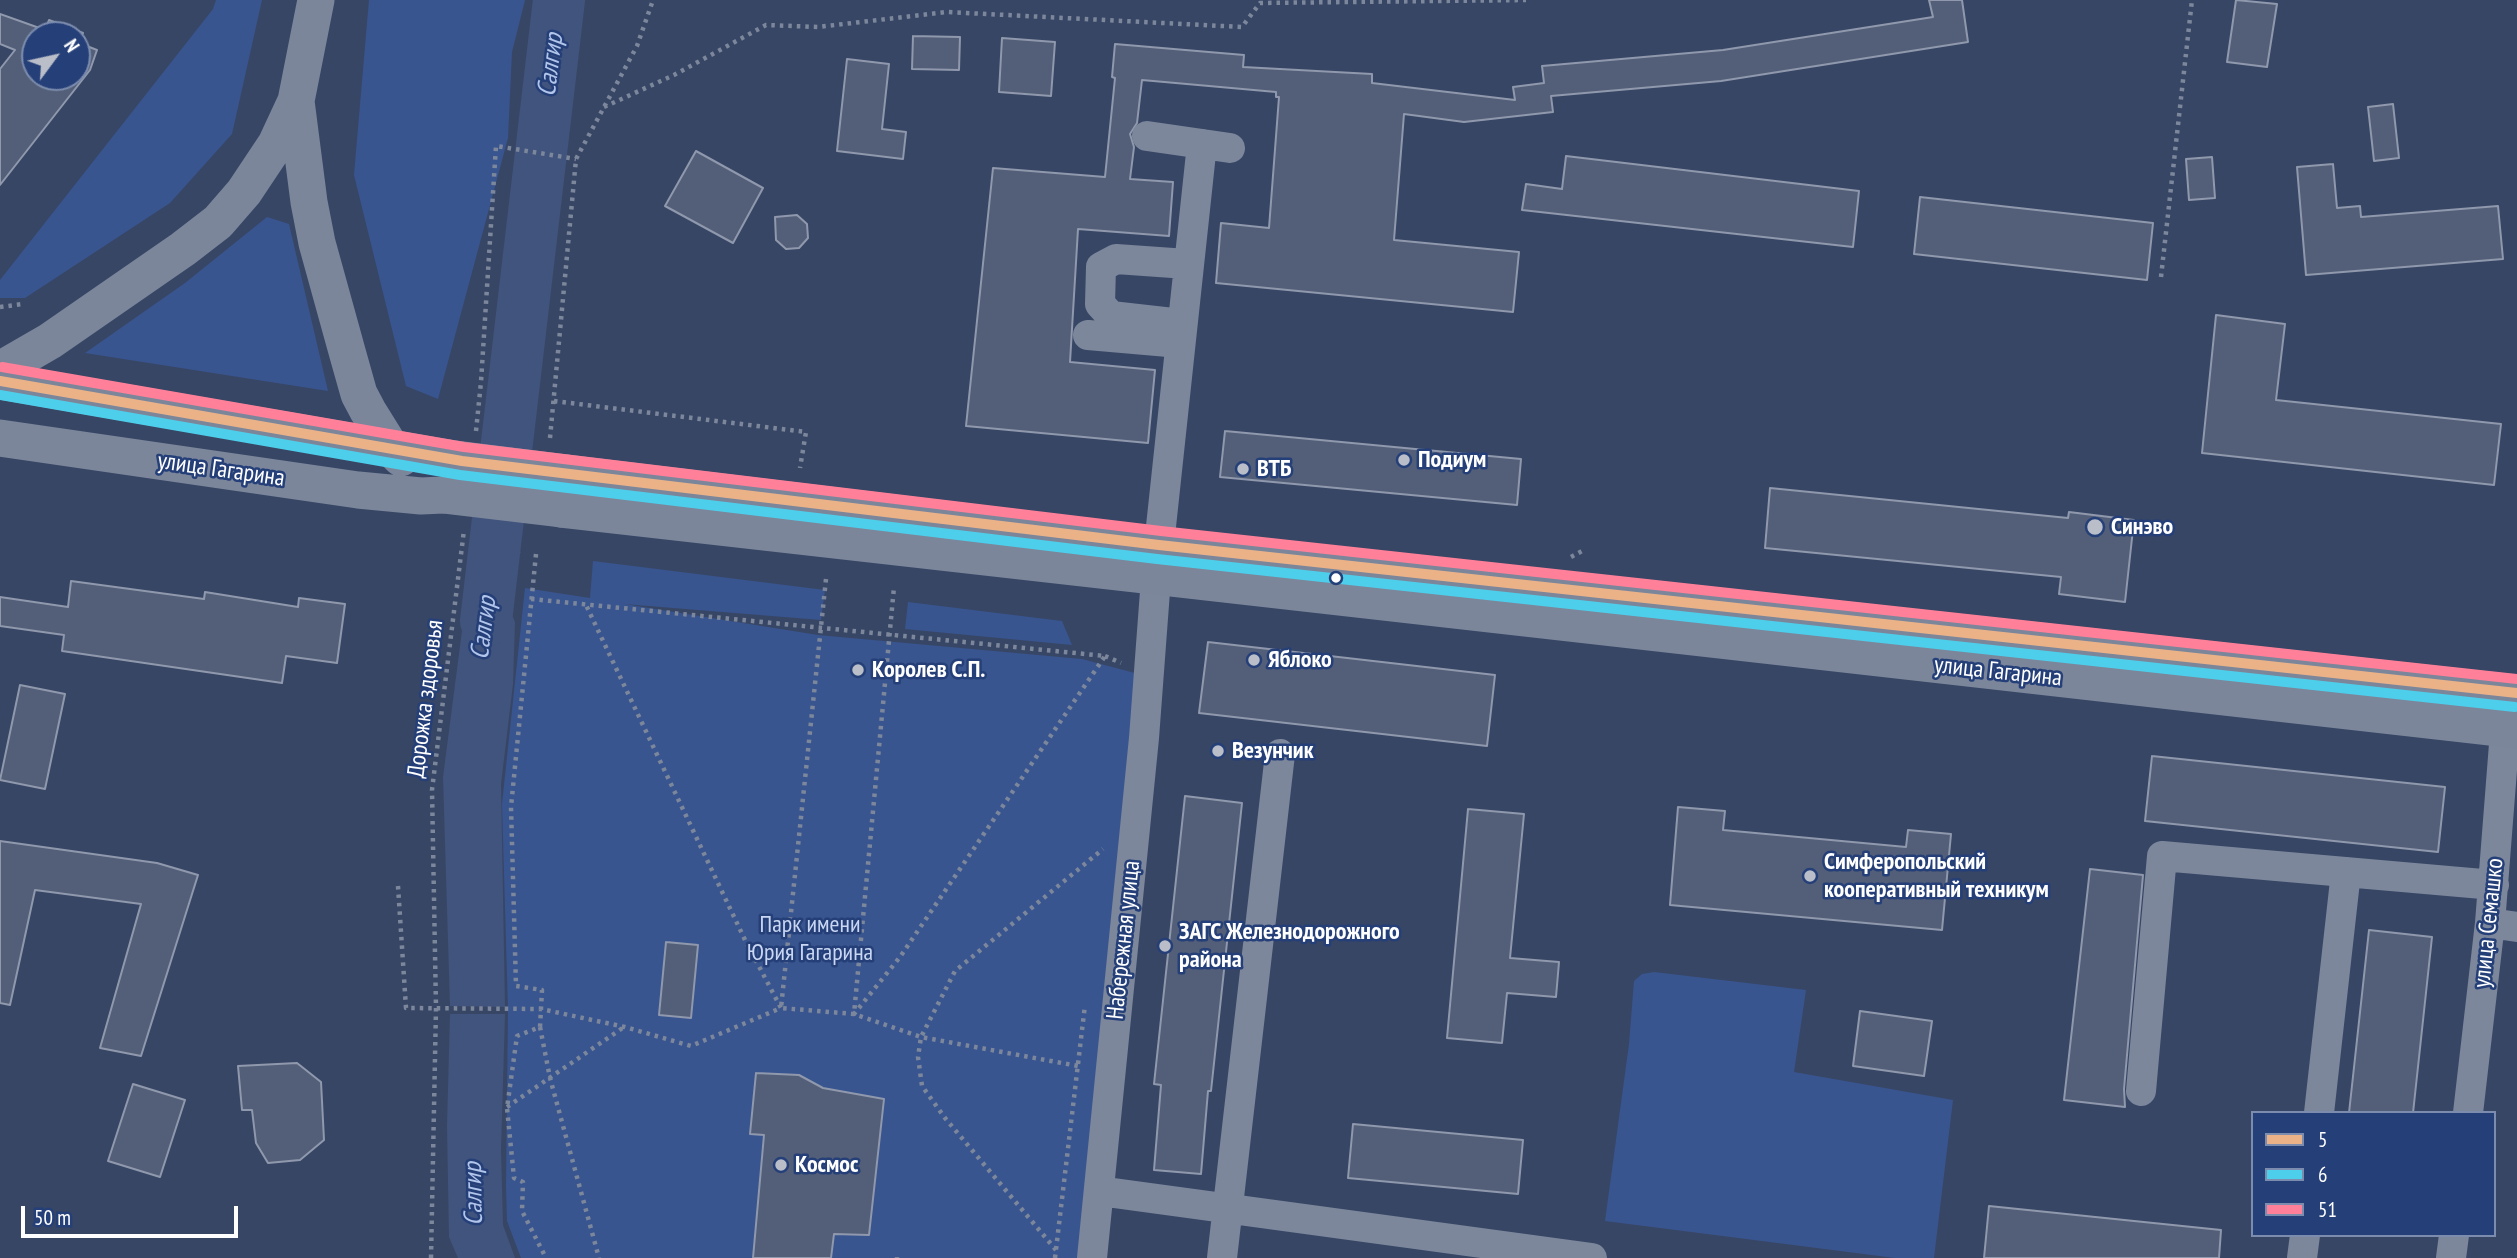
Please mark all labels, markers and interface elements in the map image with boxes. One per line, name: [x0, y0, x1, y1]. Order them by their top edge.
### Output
north arrow: [21, 21, 91, 91]
water label: Салгир: [532, 32, 570, 98]
text: N: [59, 35, 85, 56]
place label: Подиум: [1418, 446, 1486, 474]
street label: улица Гагарина: [156, 447, 286, 493]
marker: Подиум: [1396, 452, 1412, 468]
place label: ВТБ: [1257, 455, 1291, 483]
marker: ВТБ: [1235, 461, 1251, 477]
place label: Синэво: [2111, 513, 2173, 541]
marker: Синэво: [2085, 517, 2105, 537]
unlabelled marker: [1329, 571, 1343, 585]
water label: Салгир: [465, 595, 503, 661]
street label: Дорожка здоровья: [402, 619, 450, 779]
place label: Яблоко: [1268, 646, 1332, 674]
street label: улица Гагарина: [1933, 651, 2063, 693]
marker: Яблоко: [1246, 652, 1262, 668]
place label: Королев С.П.: [872, 656, 985, 684]
marker: Королев С.П.: [850, 662, 866, 678]
place label: Везунчик: [1232, 737, 1313, 765]
marker: Везунчик: [1210, 743, 1226, 759]
place label: Симферопольский кооперативный техникум: [1824, 848, 2049, 904]
street label: улица Семашко: [2468, 857, 2510, 989]
street label: Набережная улица: [1101, 859, 1147, 1021]
marker: Симферопольский кооперативный техникум: [1802, 868, 1818, 884]
park label: Парк имени Юрия Гагарина: [747, 911, 873, 967]
place label: ЗАГС Железнодорожного района: [1179, 918, 1400, 974]
marker: ЗАГС Железнодорожного района: [1157, 938, 1173, 954]
legend: [2251, 1111, 2496, 1237]
text: 5: [2318, 1126, 2327, 1153]
place label: Космос: [795, 1151, 858, 1179]
marker: Космос: [773, 1157, 789, 1173]
text: 6: [2318, 1161, 2327, 1188]
water label: Салгир: [458, 1162, 490, 1226]
scale bar: [24, 1192, 242, 1236]
text: 51: [2318, 1196, 2337, 1223]
text: 50 m: [34, 1204, 71, 1231]

